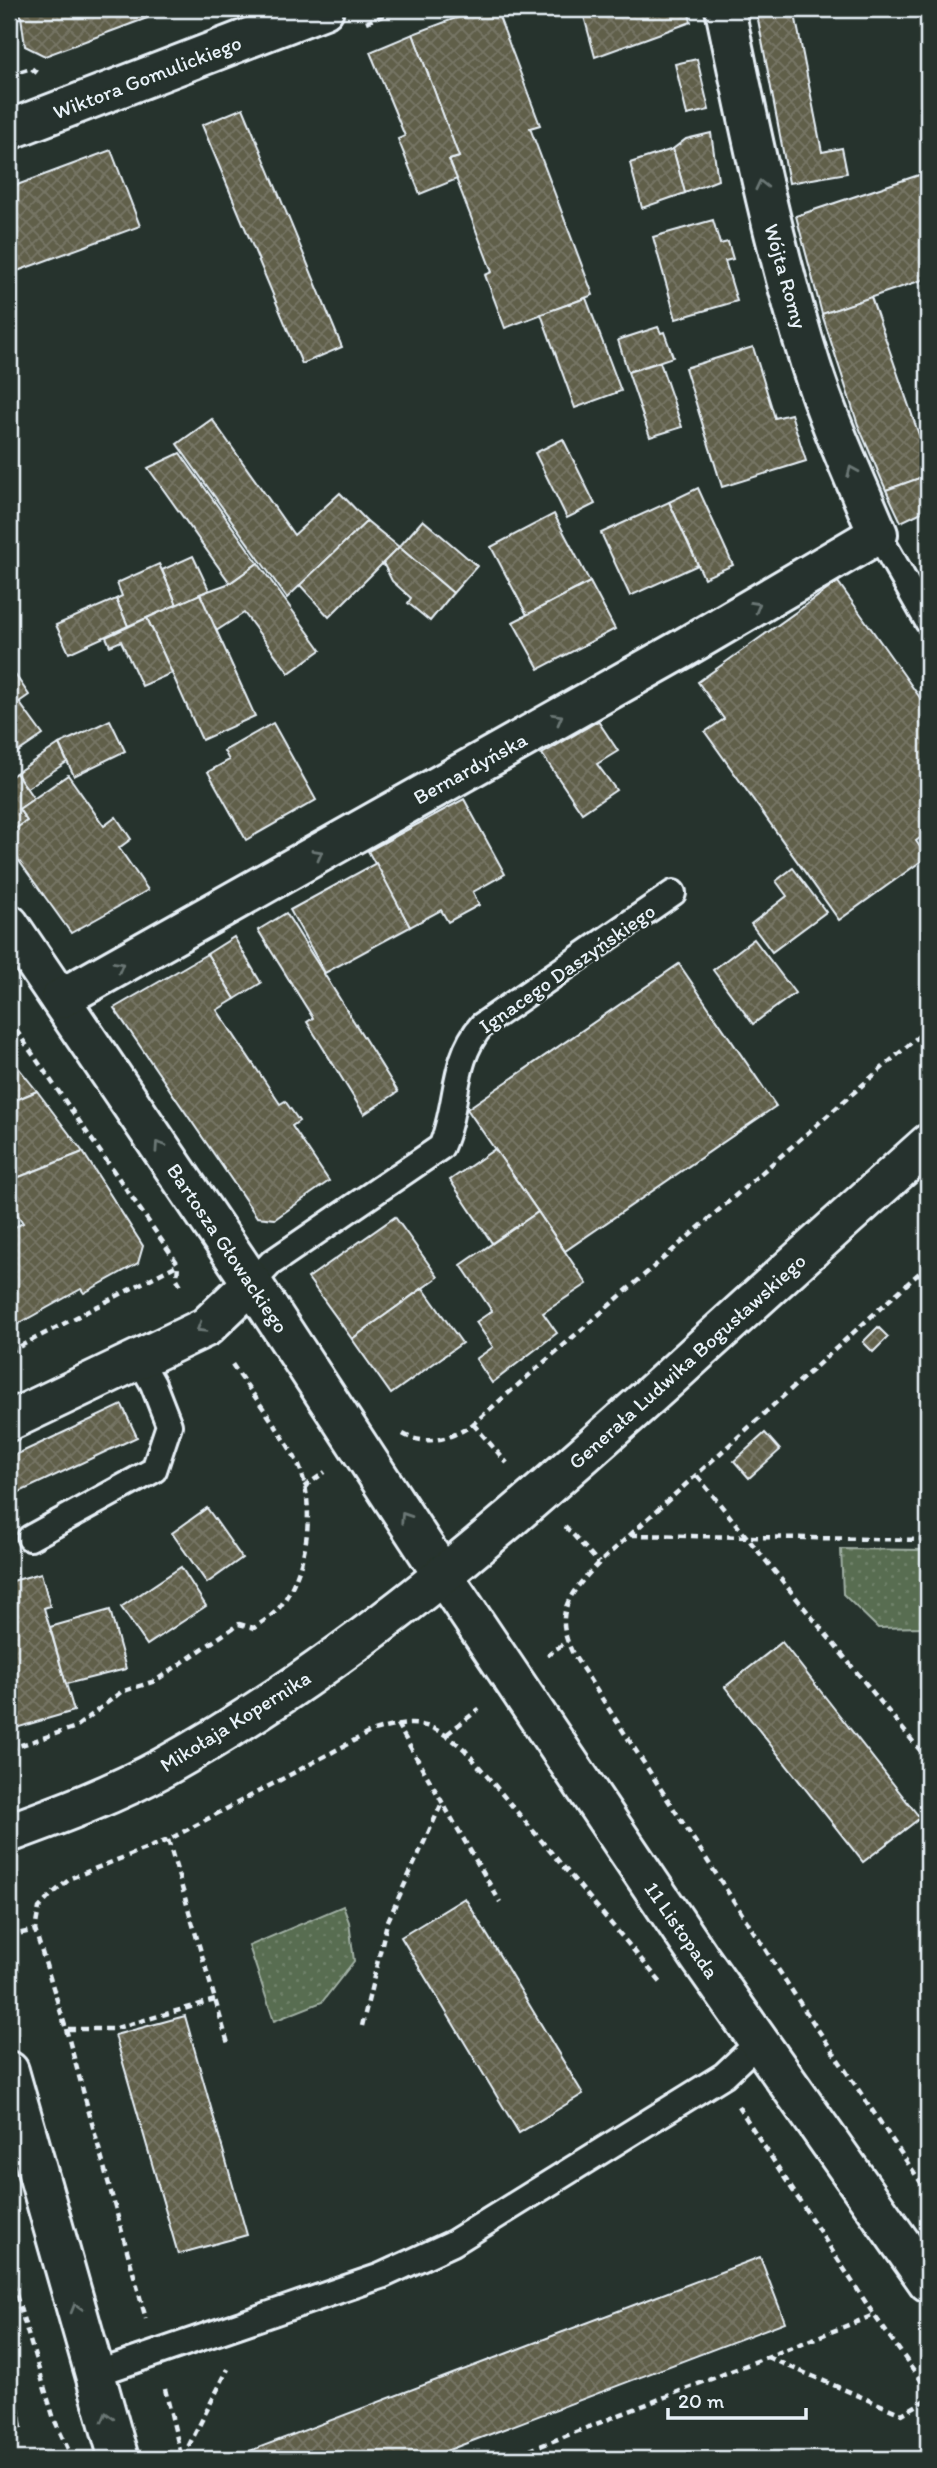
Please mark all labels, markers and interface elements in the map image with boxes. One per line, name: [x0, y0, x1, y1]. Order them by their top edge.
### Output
street label: Wiktora Gomulickiego: [49, 30, 245, 124]
one-way arrow: [755, 179, 769, 191]
street label: Wójta Romy: [759, 221, 813, 331]
one-way arrow: [846, 466, 860, 478]
one-way arrow: [749, 601, 762, 614]
one-way arrow: [551, 713, 564, 726]
street label: Bernardyńska: [409, 726, 531, 810]
one-way arrow: [310, 849, 323, 862]
street label: Ignacego Daszyńskiego: [474, 898, 660, 1038]
one-way arrow: [112, 961, 125, 974]
one-way arrow: [155, 1141, 167, 1154]
street label: Bartosza Głowackiego: [162, 1158, 294, 1338]
street label: Generała Ludwika Bogusławskiego: [563, 1248, 811, 1474]
one-way arrow: [196, 1320, 209, 1333]
one-way arrow: [400, 1511, 413, 1524]
street label: Mikołaja Kopernika: [155, 1665, 315, 1777]
street label: 11 Listopada: [639, 1877, 725, 1983]
one-way arrow: [70, 2303, 85, 2315]
scale bar: [668, 2377, 806, 2421]
text: 20 m: [678, 2388, 725, 2413]
one-way arrow: [101, 2411, 115, 2423]

